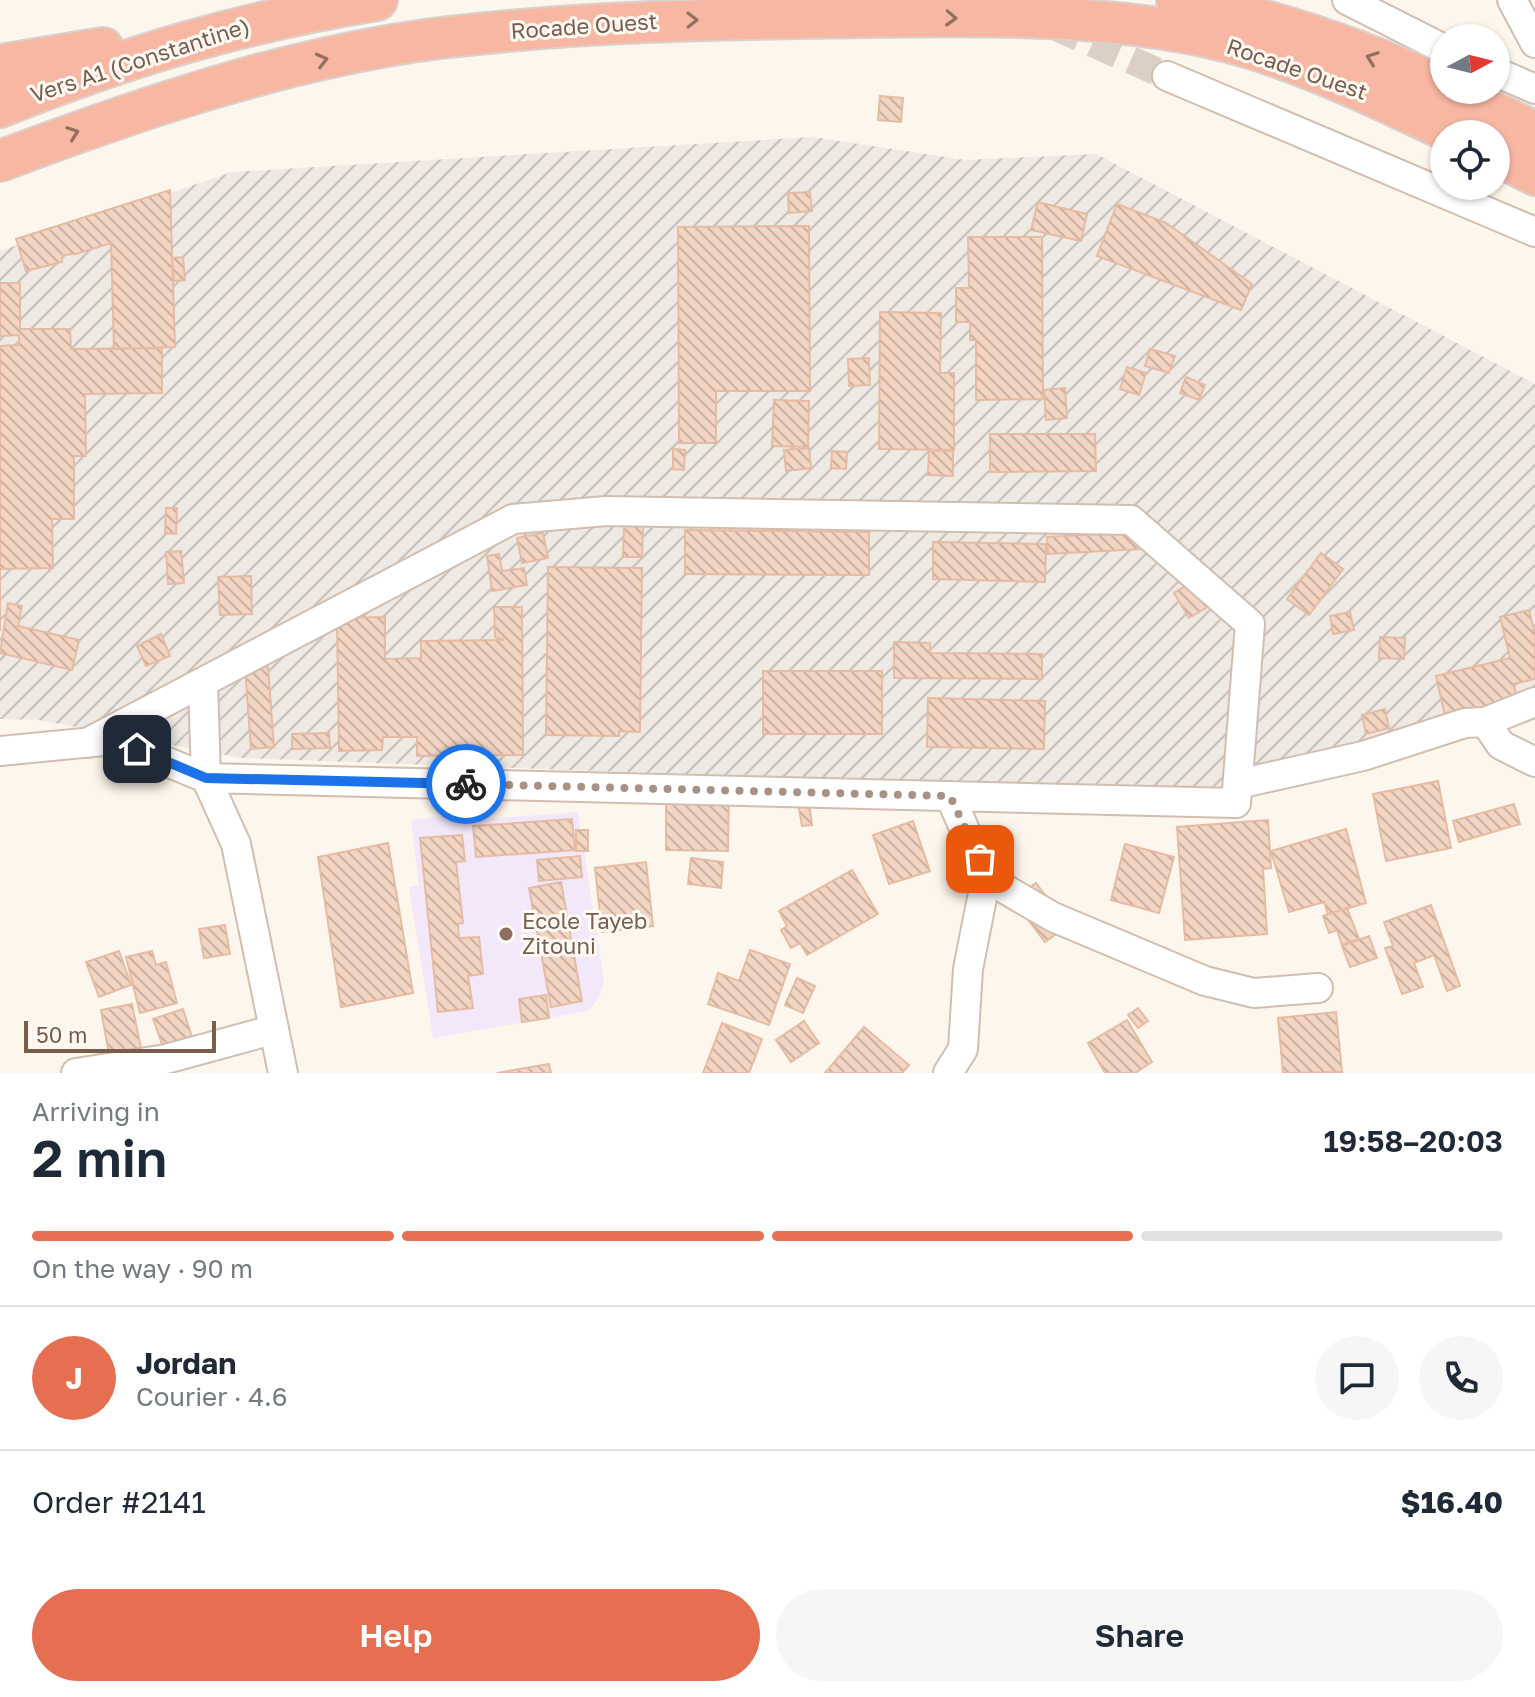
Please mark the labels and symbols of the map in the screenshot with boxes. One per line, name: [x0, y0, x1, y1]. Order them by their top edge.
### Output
street label: Rocade Ouest: [510, 7, 658, 44]
one-way arrow: [946, 9, 958, 26]
street label: Vers A1 (Constantine): [27, 11, 253, 108]
one-way arrow: [686, 11, 699, 28]
north arrow: [1430, 24, 1510, 104]
street label: Rocade Ouest: [1223, 32, 1371, 105]
one-way arrow: [1366, 52, 1380, 68]
one-way arrow: [315, 53, 329, 70]
one-way arrow: [65, 126, 79, 143]
pin: [103, 715, 171, 783]
courier: [426, 744, 506, 824]
pin: [946, 825, 1014, 893]
place label: Ecole Tayeb Zitouni: [522, 907, 647, 959]
marker: Ecole Tayeb Zitouni: [497, 925, 515, 943]
scale bar: [24, 1017, 216, 1053]

